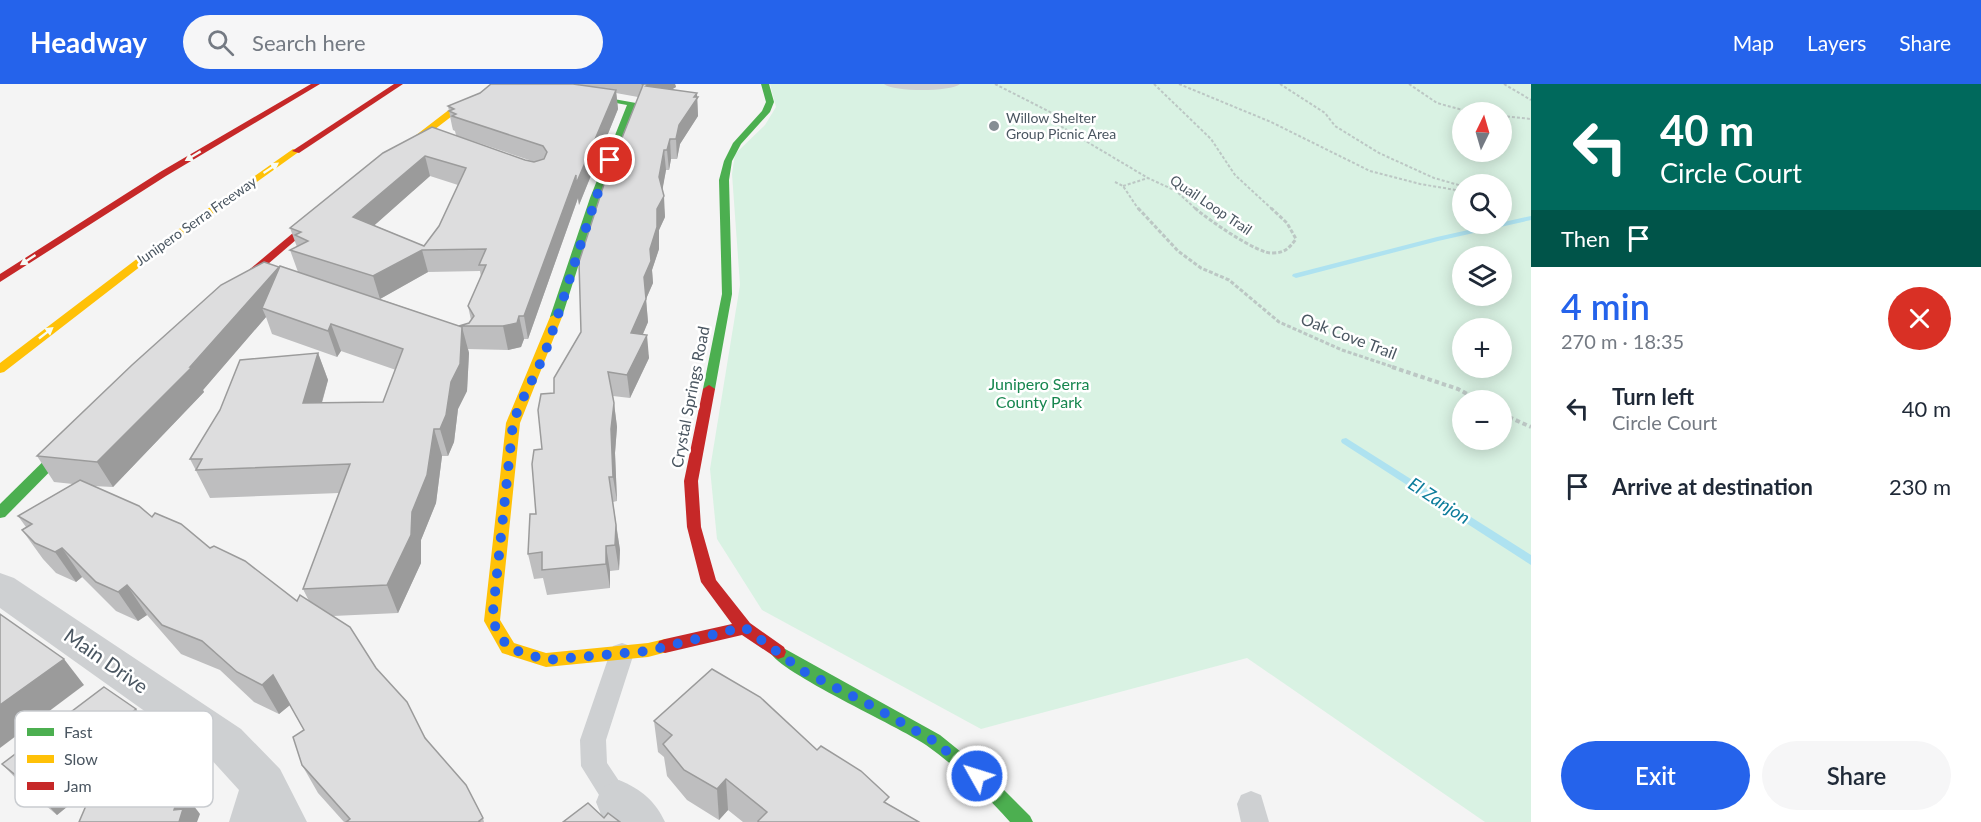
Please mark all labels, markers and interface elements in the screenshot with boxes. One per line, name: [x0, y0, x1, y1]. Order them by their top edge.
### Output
search box: [183, 15, 603, 69]
text: Headway: [30, 25, 147, 59]
icon: search: [204, 26, 237, 59]
text: Search here: [252, 29, 366, 56]
text: Map: [1733, 30, 1774, 55]
text: Layers: [1807, 30, 1866, 55]
text: Share: [1899, 30, 1951, 55]
north arrow: [1452, 102, 1512, 162]
map controls: [1452, 102, 1512, 450]
text: 40 m: [1660, 105, 1754, 155]
icon: left: [1561, 108, 1639, 186]
place label: Willow Shelter Group Picnic Area: [1006, 109, 1116, 142]
marker: Willow Shelter Group Picnic Area: [987, 119, 1001, 133]
pin: [584, 134, 635, 185]
icon: arrive: [593, 143, 626, 176]
one-way arrow: [185, 151, 201, 162]
text: Circle Court: [1660, 156, 1802, 189]
one-way arrow: [262, 162, 278, 174]
street label: Quail Loop Trail: [1167, 171, 1255, 238]
street label: Junipero Serra Freeway: [132, 172, 260, 269]
button: search: [1452, 174, 1512, 234]
icon: arrive: [1622, 222, 1655, 255]
text: Then: [1561, 225, 1610, 252]
button: layers: [1452, 246, 1512, 306]
one-way arrow: [20, 255, 37, 266]
text: 4 min: [1561, 284, 1650, 328]
button: close: [1888, 287, 1951, 350]
street label: Oak Cove Trail: [1299, 309, 1400, 363]
button: +: [1452, 318, 1512, 378]
street label: Crystal Springs Road: [666, 324, 713, 469]
one-way arrow: [38, 327, 53, 339]
text: 270 m · 18:35: [1561, 329, 1684, 353]
park label: Junipero Serra County Park: [989, 374, 1089, 411]
text: Turn left: [1612, 383, 1694, 410]
button: −: [1452, 390, 1512, 450]
icon: left: [1561, 392, 1594, 425]
text: 40 m: [1902, 395, 1951, 422]
text: Circle Court: [1612, 410, 1717, 434]
icon: arrive: [1561, 470, 1594, 503]
water label: El Zanjon: [1404, 472, 1475, 528]
text: Arrive at destination: [1612, 473, 1813, 500]
text: 230 m: [1889, 473, 1951, 500]
street label: Main Drive: [60, 623, 153, 698]
legend: [15, 711, 213, 807]
text: Fast: [64, 722, 93, 741]
button: Exit: [1561, 741, 1750, 810]
button: Share: [1762, 741, 1951, 810]
position arrow: [945, 744, 1009, 808]
text: Slow: [64, 749, 98, 768]
text: Jam: [64, 776, 92, 795]

